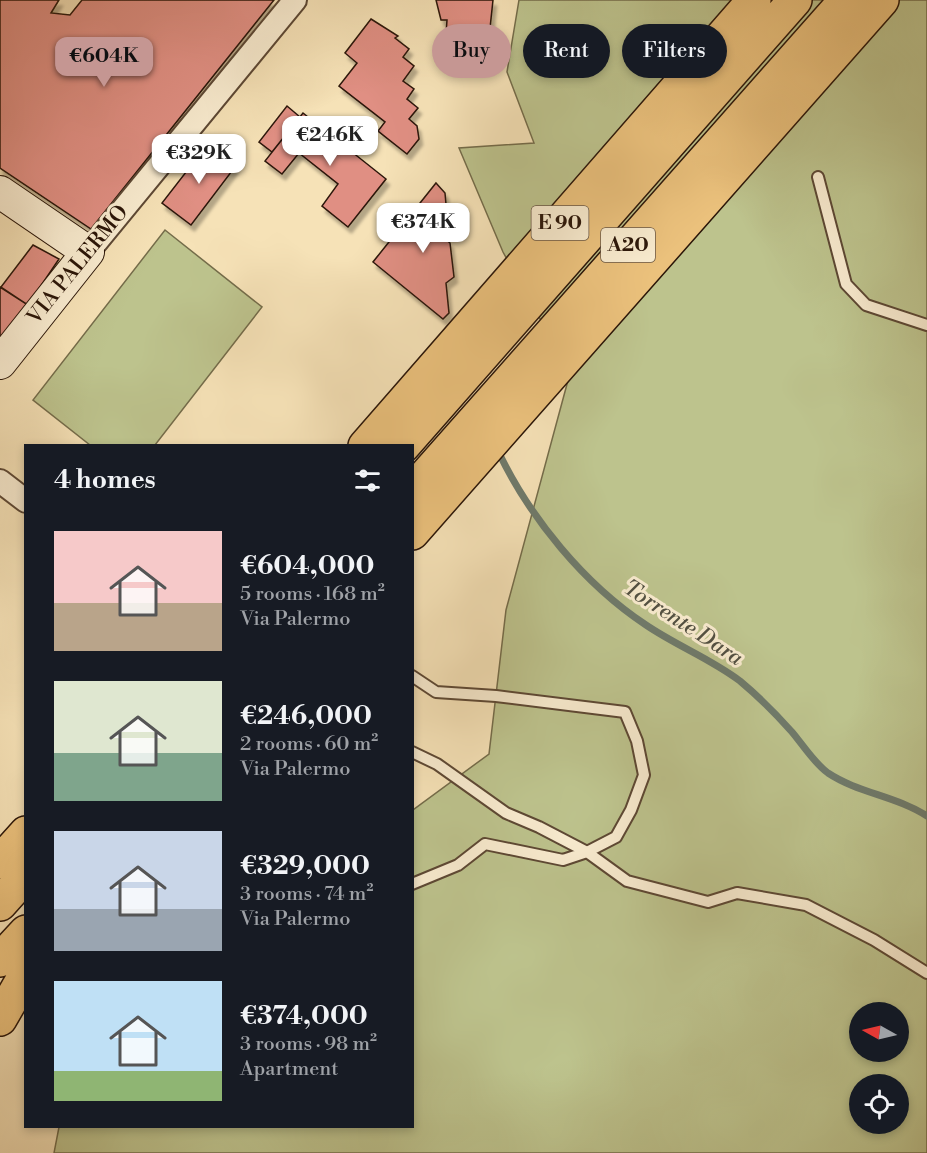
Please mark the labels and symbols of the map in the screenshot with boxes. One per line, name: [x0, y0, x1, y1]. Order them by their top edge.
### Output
pin: €604K: [62, 37, 146, 88]
pin: €246K: [288, 116, 372, 167]
pin: €329K: [157, 134, 241, 185]
street label: VIA PALERMO: [21, 200, 134, 331]
pin: €374K: [381, 203, 465, 254]
road number: E 90: [532, 206, 588, 240]
road number: A20: [601, 228, 655, 262]
water label: Torrente Dara: [618, 574, 749, 672]
north arrow: [849, 1002, 909, 1062]

